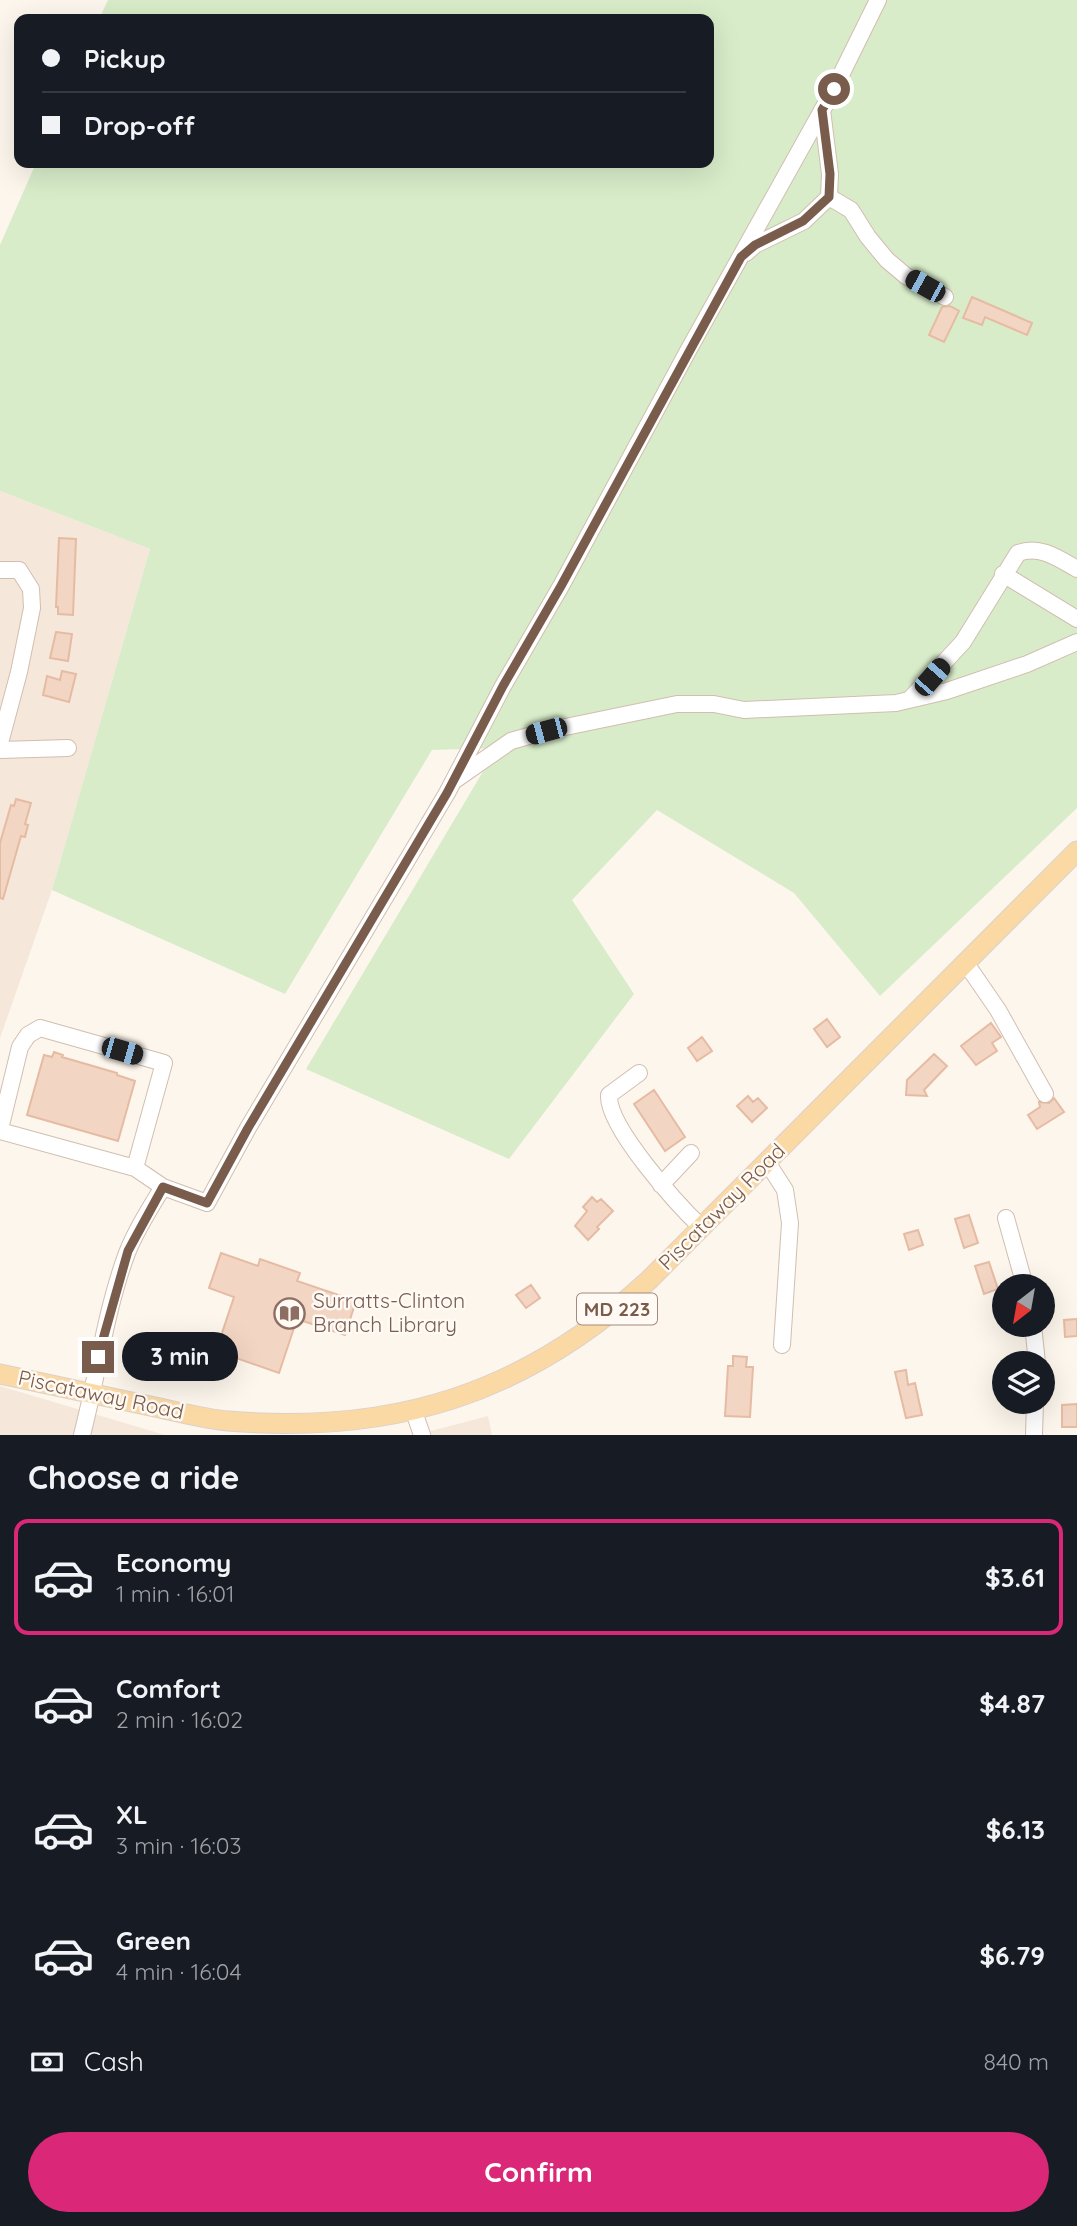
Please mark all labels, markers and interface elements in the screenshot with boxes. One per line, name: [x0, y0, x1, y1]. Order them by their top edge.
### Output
text: Pickup: [84, 42, 166, 75]
route start: [818, 73, 850, 105]
text: Drop-off: [84, 109, 195, 142]
car: [902, 267, 949, 305]
car: [911, 654, 954, 700]
car: [523, 715, 570, 747]
car: [99, 1035, 146, 1067]
street label: Piscataway Road: [653, 1138, 790, 1275]
north arrow: [992, 1274, 1055, 1337]
map controls: [992, 1274, 1055, 1414]
place label: Surratts-Clinton Branch Library: [313, 1287, 465, 1337]
road number: MD 223: [577, 1294, 657, 1324]
library icon: Surratts-Clinton Branch Library: [273, 1296, 307, 1330]
callout: 3 min: [122, 1332, 238, 1382]
route end: [82, 1341, 114, 1373]
text: 3 min: [150, 1342, 210, 1371]
button: layers: [992, 1351, 1055, 1414]
street label: Piscataway Road: [16, 1364, 186, 1424]
text: Choose a ride: [28, 1457, 240, 1497]
icon: car: [32, 1546, 95, 1609]
text: Economy: [116, 1546, 231, 1579]
text: $3.61: [985, 1561, 1045, 1594]
text: 1 min · 16:01: [116, 1579, 234, 1608]
icon: car: [32, 1672, 95, 1735]
text: Comfort: [116, 1672, 221, 1705]
text: $4.87: [979, 1687, 1045, 1720]
text: 2 min · 16:02: [116, 1705, 243, 1734]
icon: car: [32, 1798, 95, 1861]
text: XL: [116, 1798, 148, 1831]
text: $6.13: [986, 1813, 1045, 1846]
text: 3 min · 16:03: [116, 1831, 242, 1860]
icon: car: [32, 1924, 95, 1987]
text: Green: [116, 1924, 191, 1957]
text: $6.79: [980, 1939, 1045, 1972]
text: 4 min · 16:04: [116, 1957, 242, 1986]
icon: cash: [28, 2043, 66, 2081]
text: Cash: [84, 2045, 144, 2078]
text: 840 m: [984, 2047, 1049, 2076]
button: Confirm: [28, 2132, 1049, 2212]

